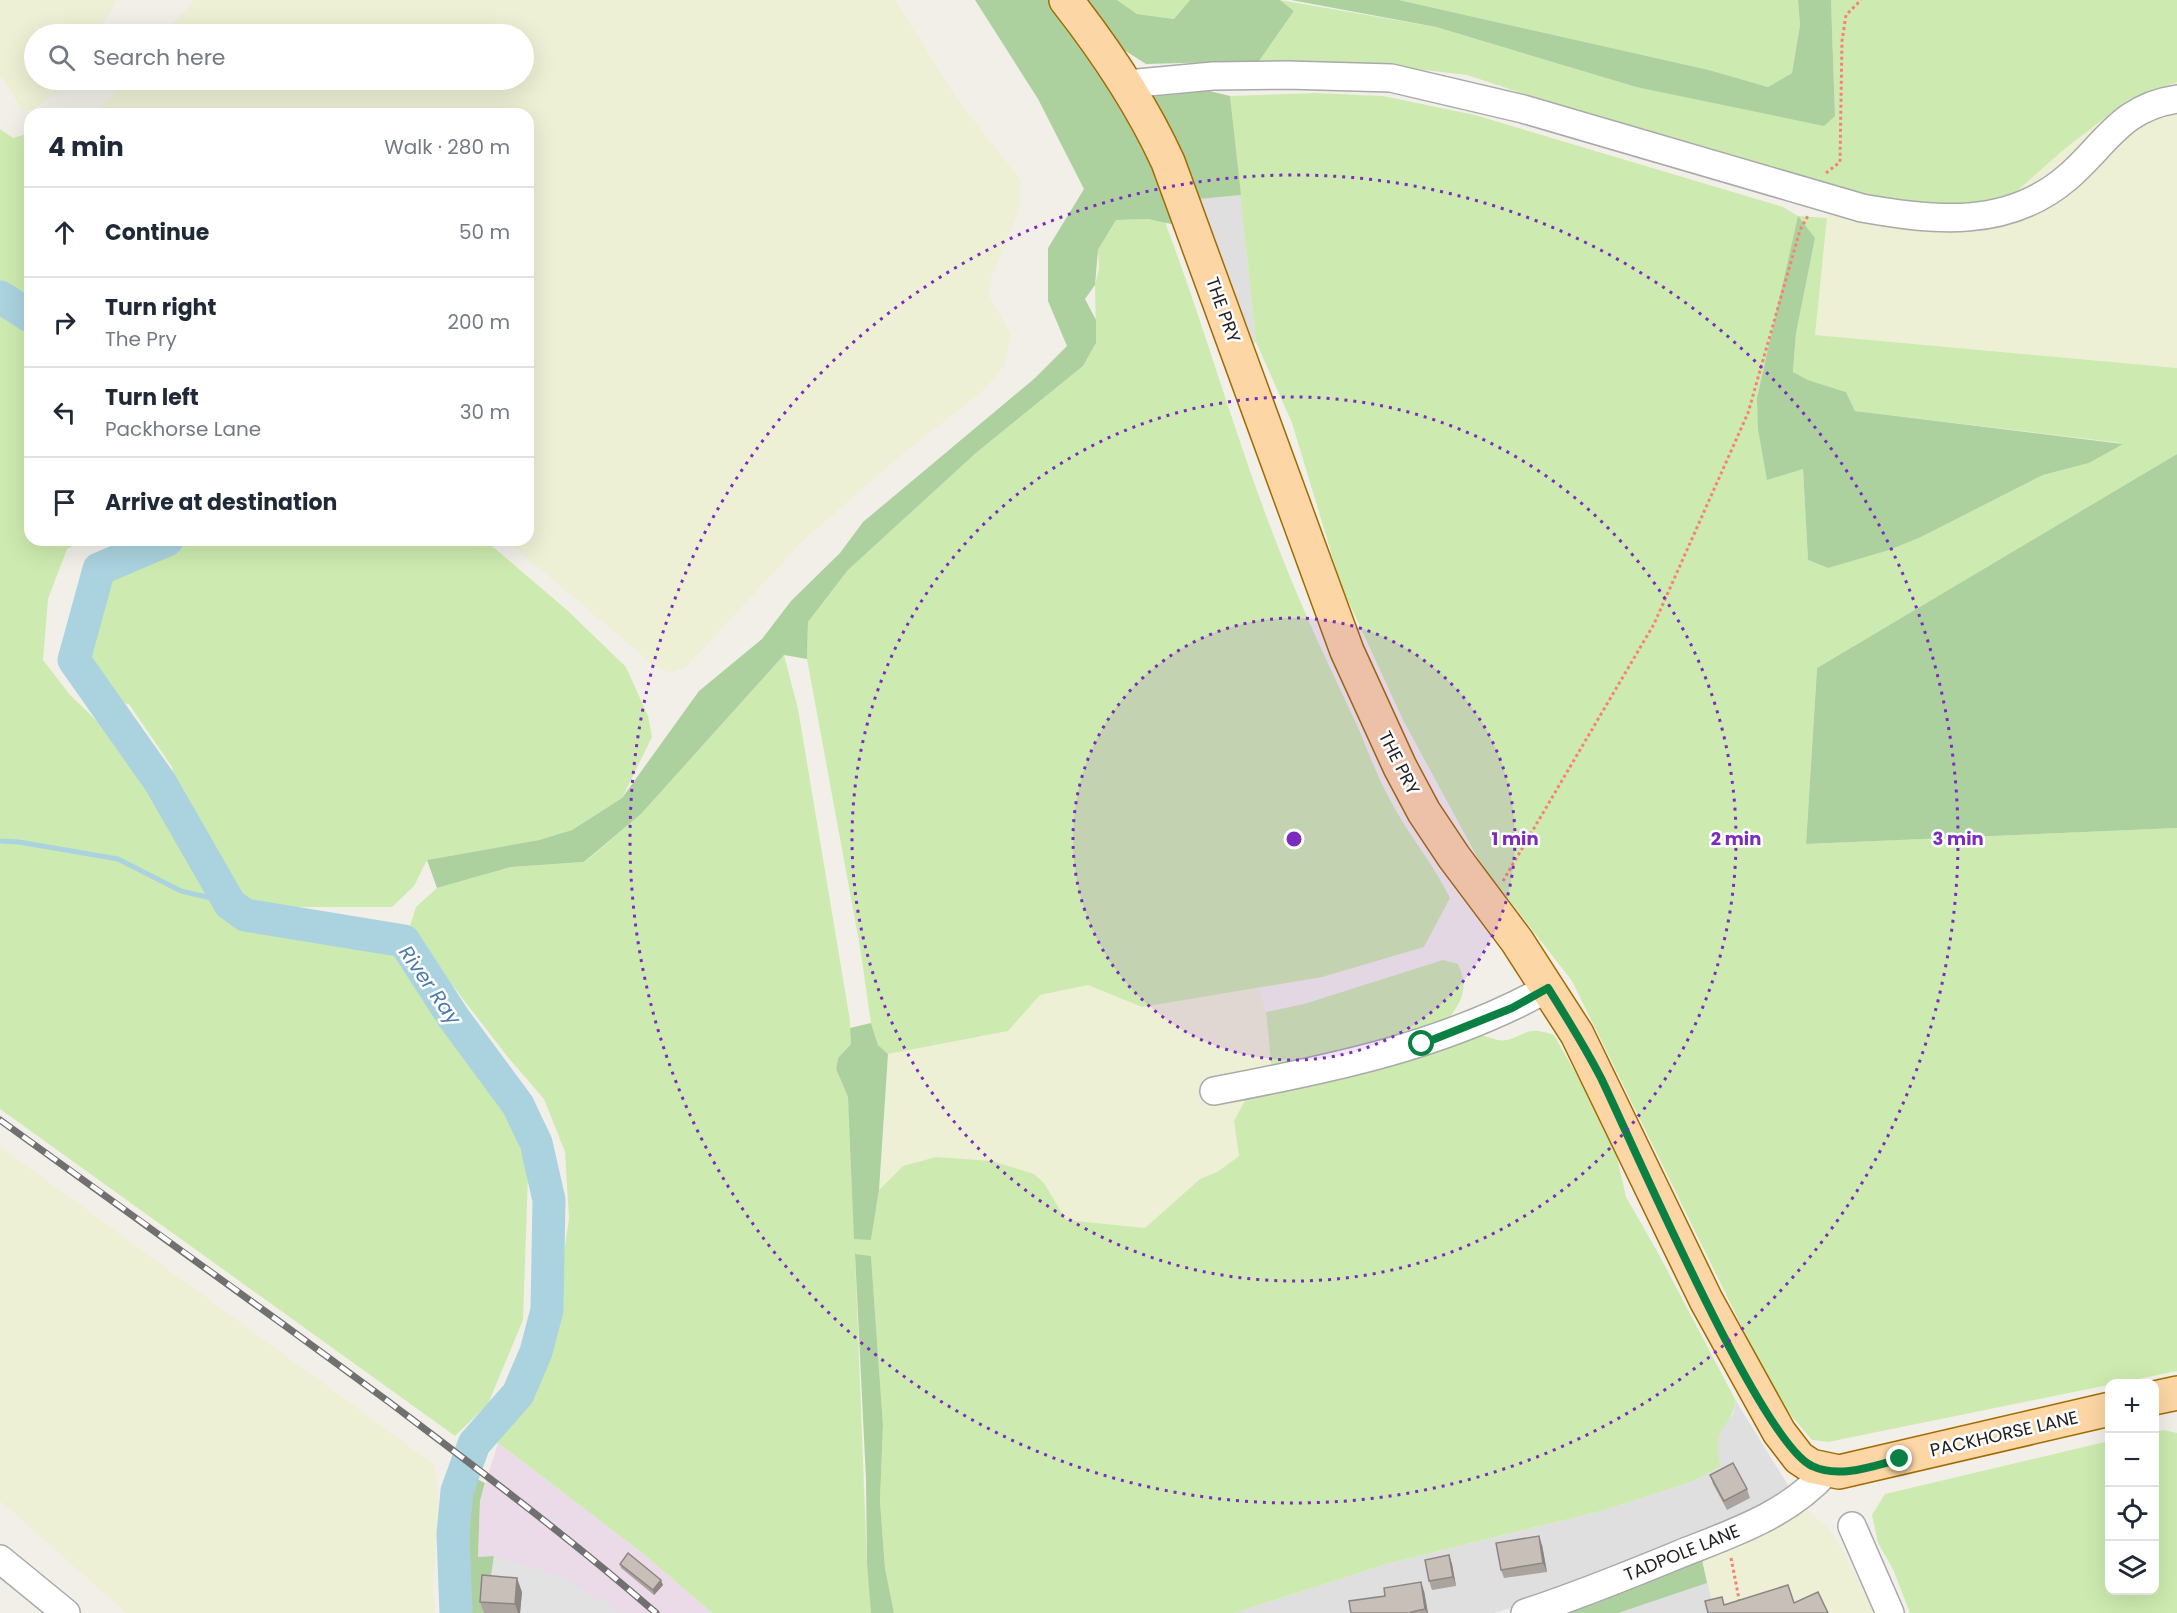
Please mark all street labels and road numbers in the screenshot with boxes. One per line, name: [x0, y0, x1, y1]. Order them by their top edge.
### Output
street label: THE PRY: [1200, 274, 1247, 347]
street label: THE PRY: [1373, 727, 1426, 799]
street label: PACKHORSE LANE: [1927, 1404, 2080, 1463]
street label: TADPOLE LANE: [1620, 1518, 1743, 1587]

